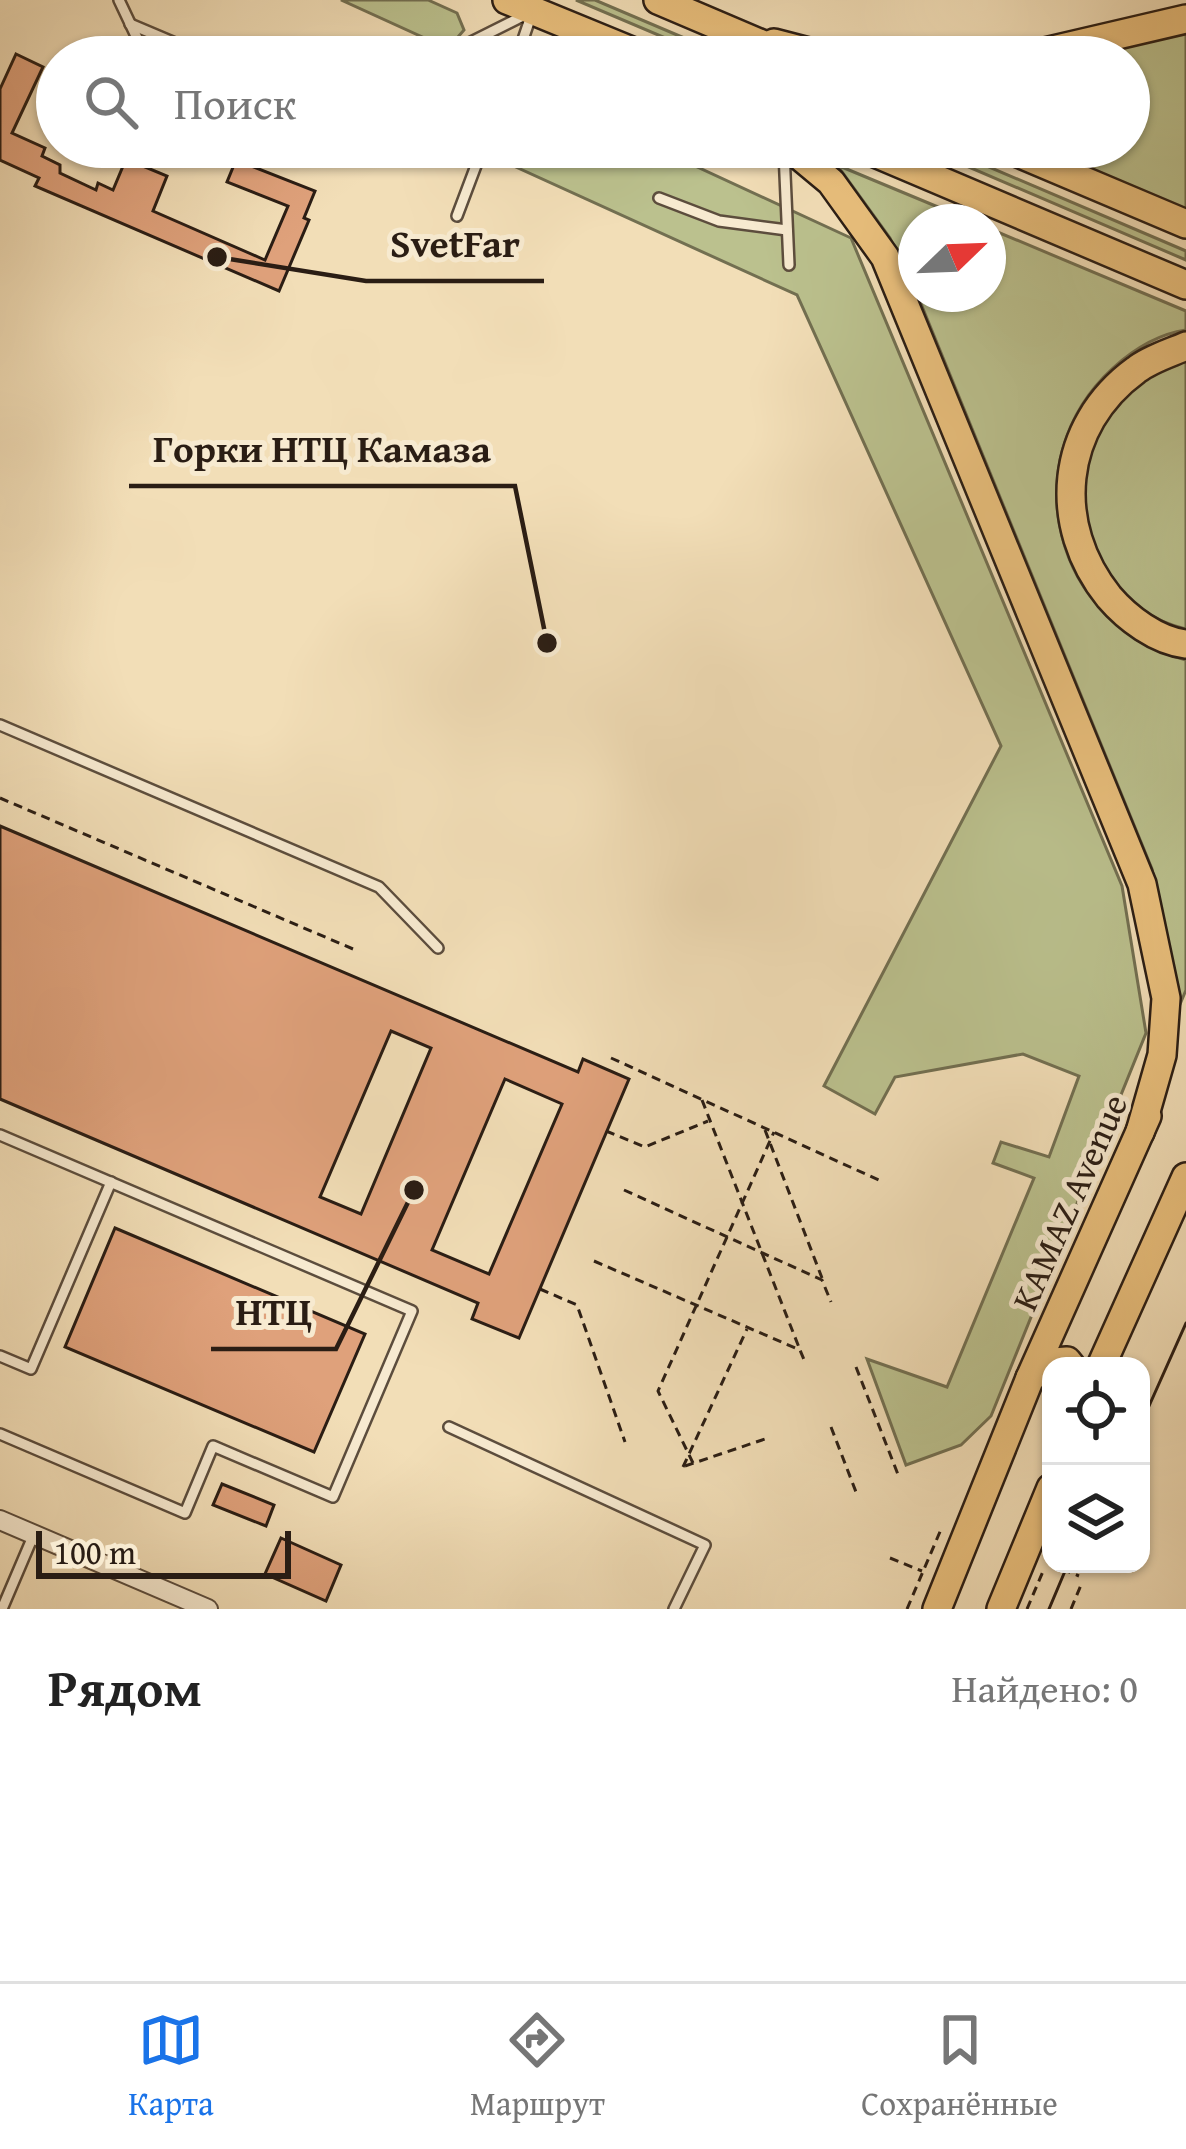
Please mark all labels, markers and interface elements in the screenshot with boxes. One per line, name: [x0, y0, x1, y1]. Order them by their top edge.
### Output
search box: [36, 36, 1150, 168]
icon: search: [78, 69, 144, 135]
text: Поиск: [174, 70, 296, 135]
north arrow: [898, 204, 1006, 312]
callout: SvetFar: [366, 206, 544, 281]
text: SvetFar: [390, 214, 520, 271]
callout: Горки НТЦ Камаза: [129, 411, 515, 486]
text: Горки НТЦ Камаза: [153, 419, 491, 476]
street label: KAMAZ Avenue: [997, 1085, 1140, 1319]
callout: НТЦ: [211, 1274, 336, 1349]
text: НТЦ: [236, 1282, 312, 1339]
map controls: [1042, 1357, 1150, 1573]
button: locate: [1042, 1357, 1150, 1465]
button: layers: [1042, 1465, 1150, 1573]
scale bar: [36, 1525, 291, 1578]
text: 100 m: [54, 1528, 136, 1576]
text: Рядом: [48, 1650, 202, 1725]
text: Найдено: 0: [951, 1659, 1138, 1716]
tab: Карта: [128, 2007, 214, 2127]
tab: Маршрут: [470, 2007, 605, 2127]
tab: Сохранённые: [861, 2007, 1058, 2127]

